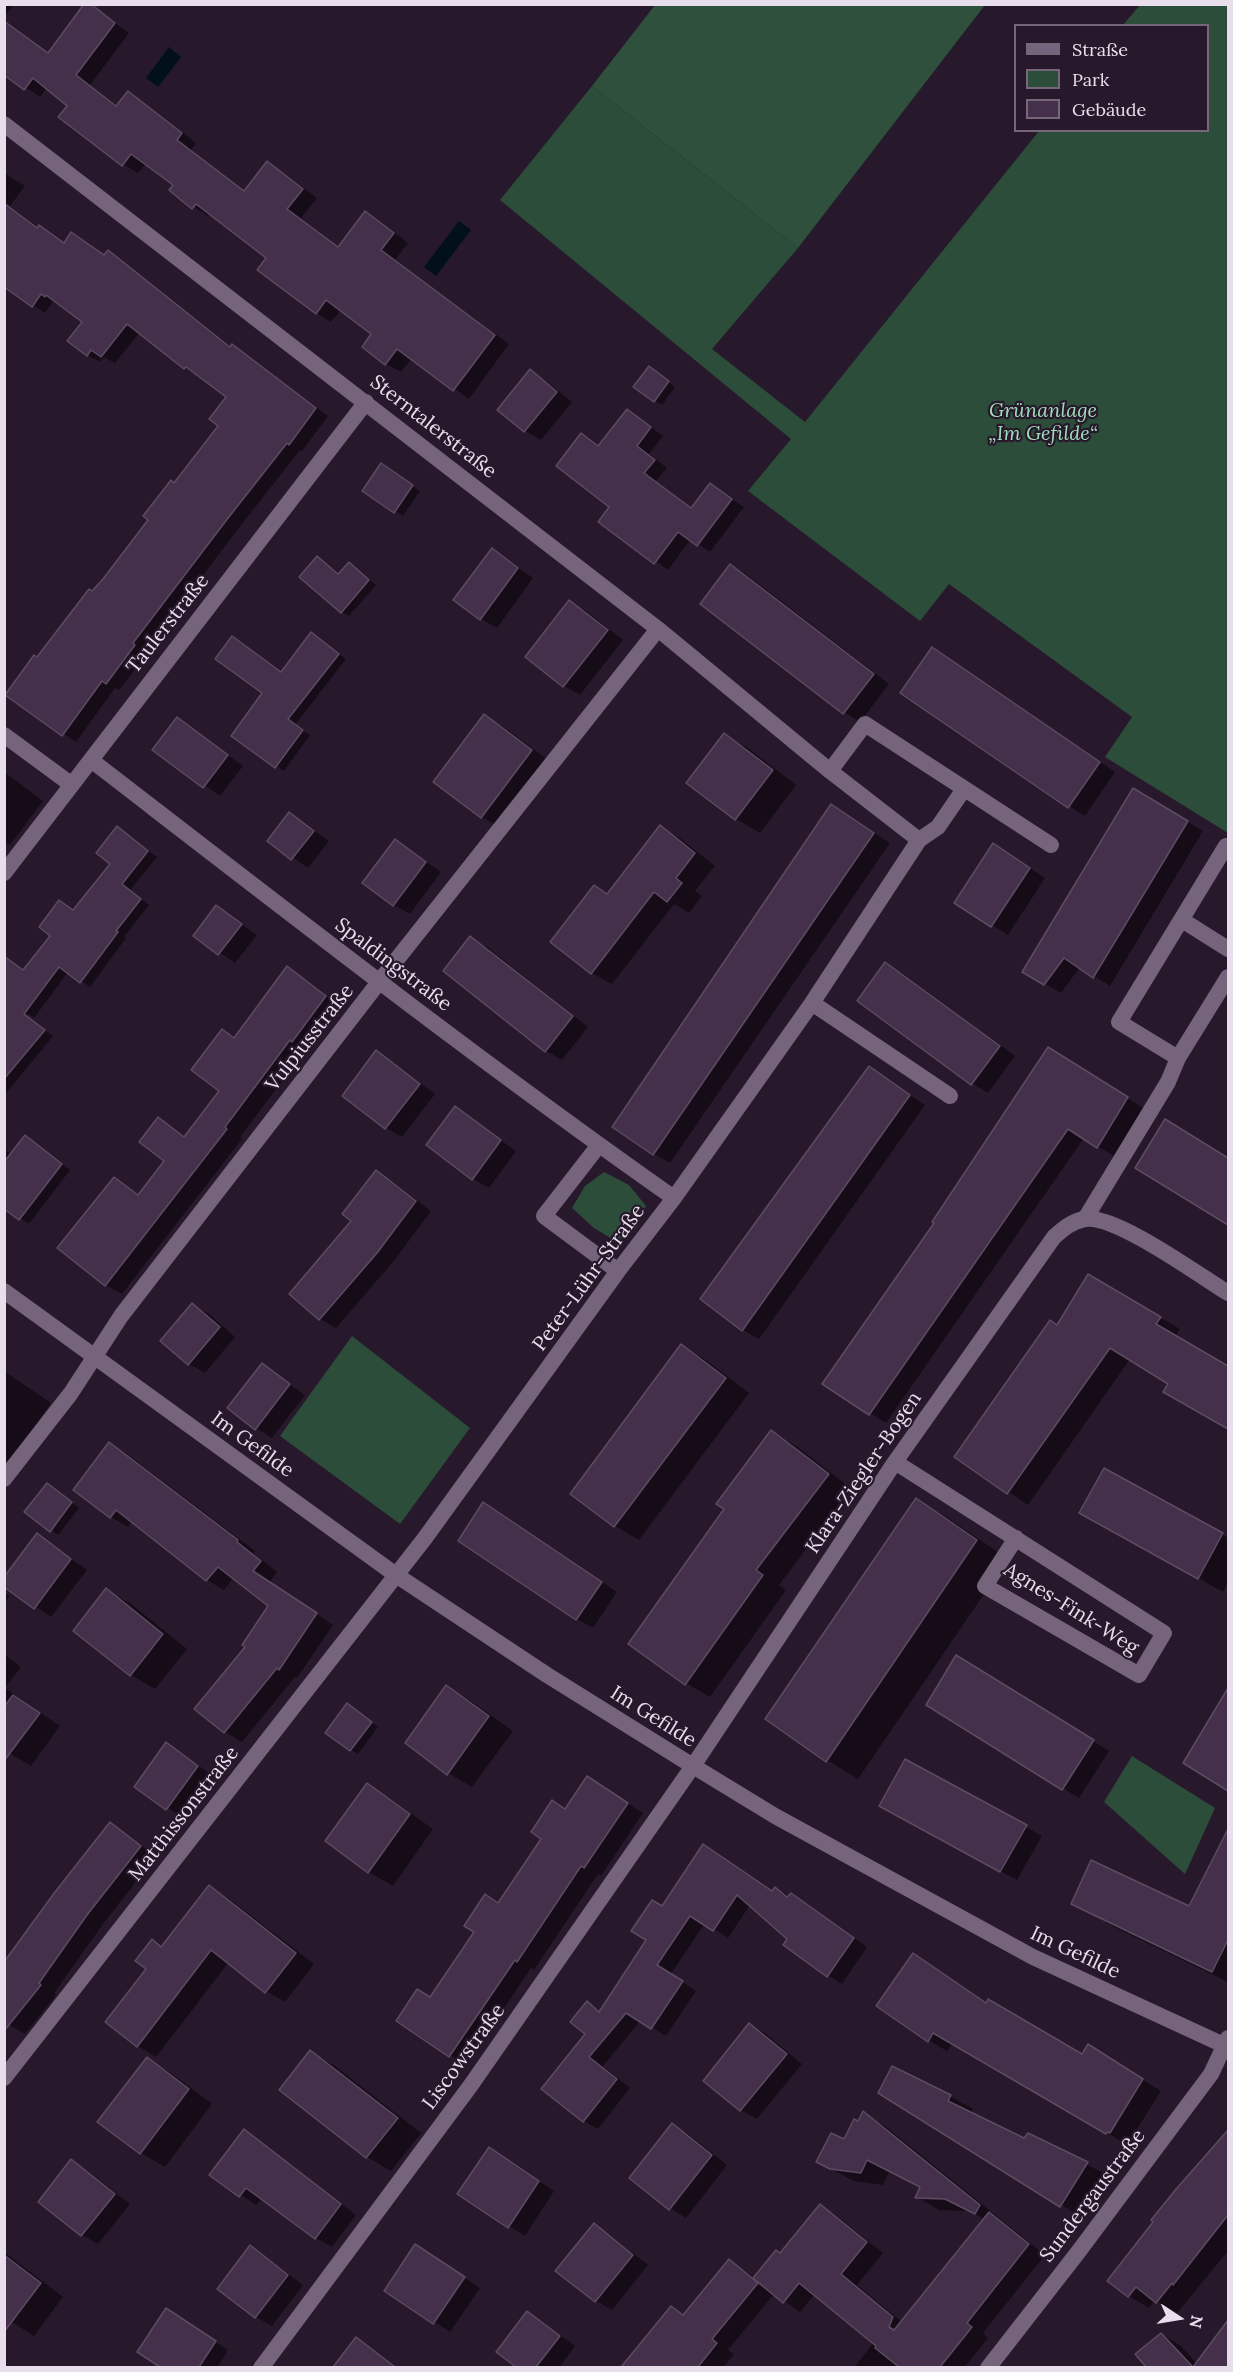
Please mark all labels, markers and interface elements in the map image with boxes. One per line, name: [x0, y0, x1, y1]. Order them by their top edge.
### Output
legend: [1014, 24, 1209, 132]
text: Straße: [1072, 38, 1128, 61]
text: Park: [1072, 68, 1109, 91]
text: Gebäude: [1072, 98, 1146, 121]
street label: Sterntalerstraße: [365, 370, 501, 484]
park label: Grünanlage „Im Gefilde“: [988, 399, 1098, 446]
street label: Taulerstraße: [122, 569, 214, 679]
street label: Spaldingstraße: [330, 913, 456, 1017]
street label: Vulpiusstraße: [261, 980, 359, 1096]
street label: Peter-Lühr-Straße: [528, 1200, 650, 1356]
street label: Klara-Ziegler-Bogen: [801, 1388, 927, 1558]
street label: Im Gefilde: [206, 1407, 298, 1483]
street label: Agnes-Fink-Weg: [999, 1558, 1143, 1660]
street label: Im Gefilde: [606, 1681, 700, 1753]
street label: Matthissonstraße: [124, 1742, 244, 1886]
street label: Im Gefilde: [1026, 1922, 1124, 1984]
street label: Liscowstraße: [418, 1999, 510, 2115]
street label: Sundergaustraße: [1035, 2125, 1151, 2267]
north arrow: [1149, 2288, 1209, 2348]
text: N: [1186, 2314, 1208, 2330]

